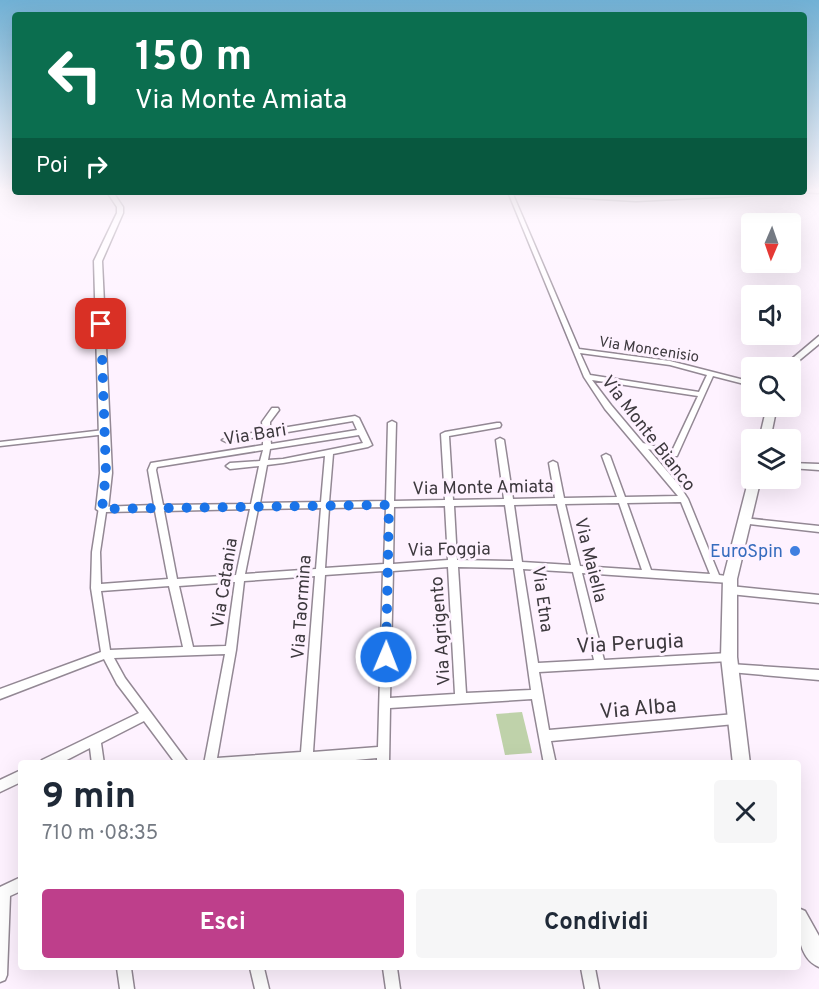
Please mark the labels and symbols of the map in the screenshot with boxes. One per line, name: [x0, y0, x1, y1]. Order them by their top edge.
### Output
north arrow: [741, 213, 801, 273]
pin: [75, 298, 126, 349]
street label: Via Moncenisio: [597, 333, 700, 368]
street label: Via Monte Bianco: [595, 371, 700, 496]
street label: Via Bari: [222, 419, 288, 452]
street label: Via Monte Amiata: [412, 476, 554, 501]
street label: Via Maiella: [568, 516, 611, 605]
street label: Via Catania: [207, 536, 244, 630]
street label: Via Foggia: [407, 538, 491, 563]
place label: EuroSpin: [710, 541, 783, 564]
marker: EuroSpin: [788, 544, 802, 558]
street label: Via Taormina: [287, 554, 318, 660]
street label: Via Etna: [526, 565, 558, 634]
street label: Via Agrigento: [426, 575, 457, 686]
position arrow: [354, 625, 418, 689]
street label: Via Perugia: [576, 628, 685, 661]
street label: Via Alba: [599, 693, 678, 726]

